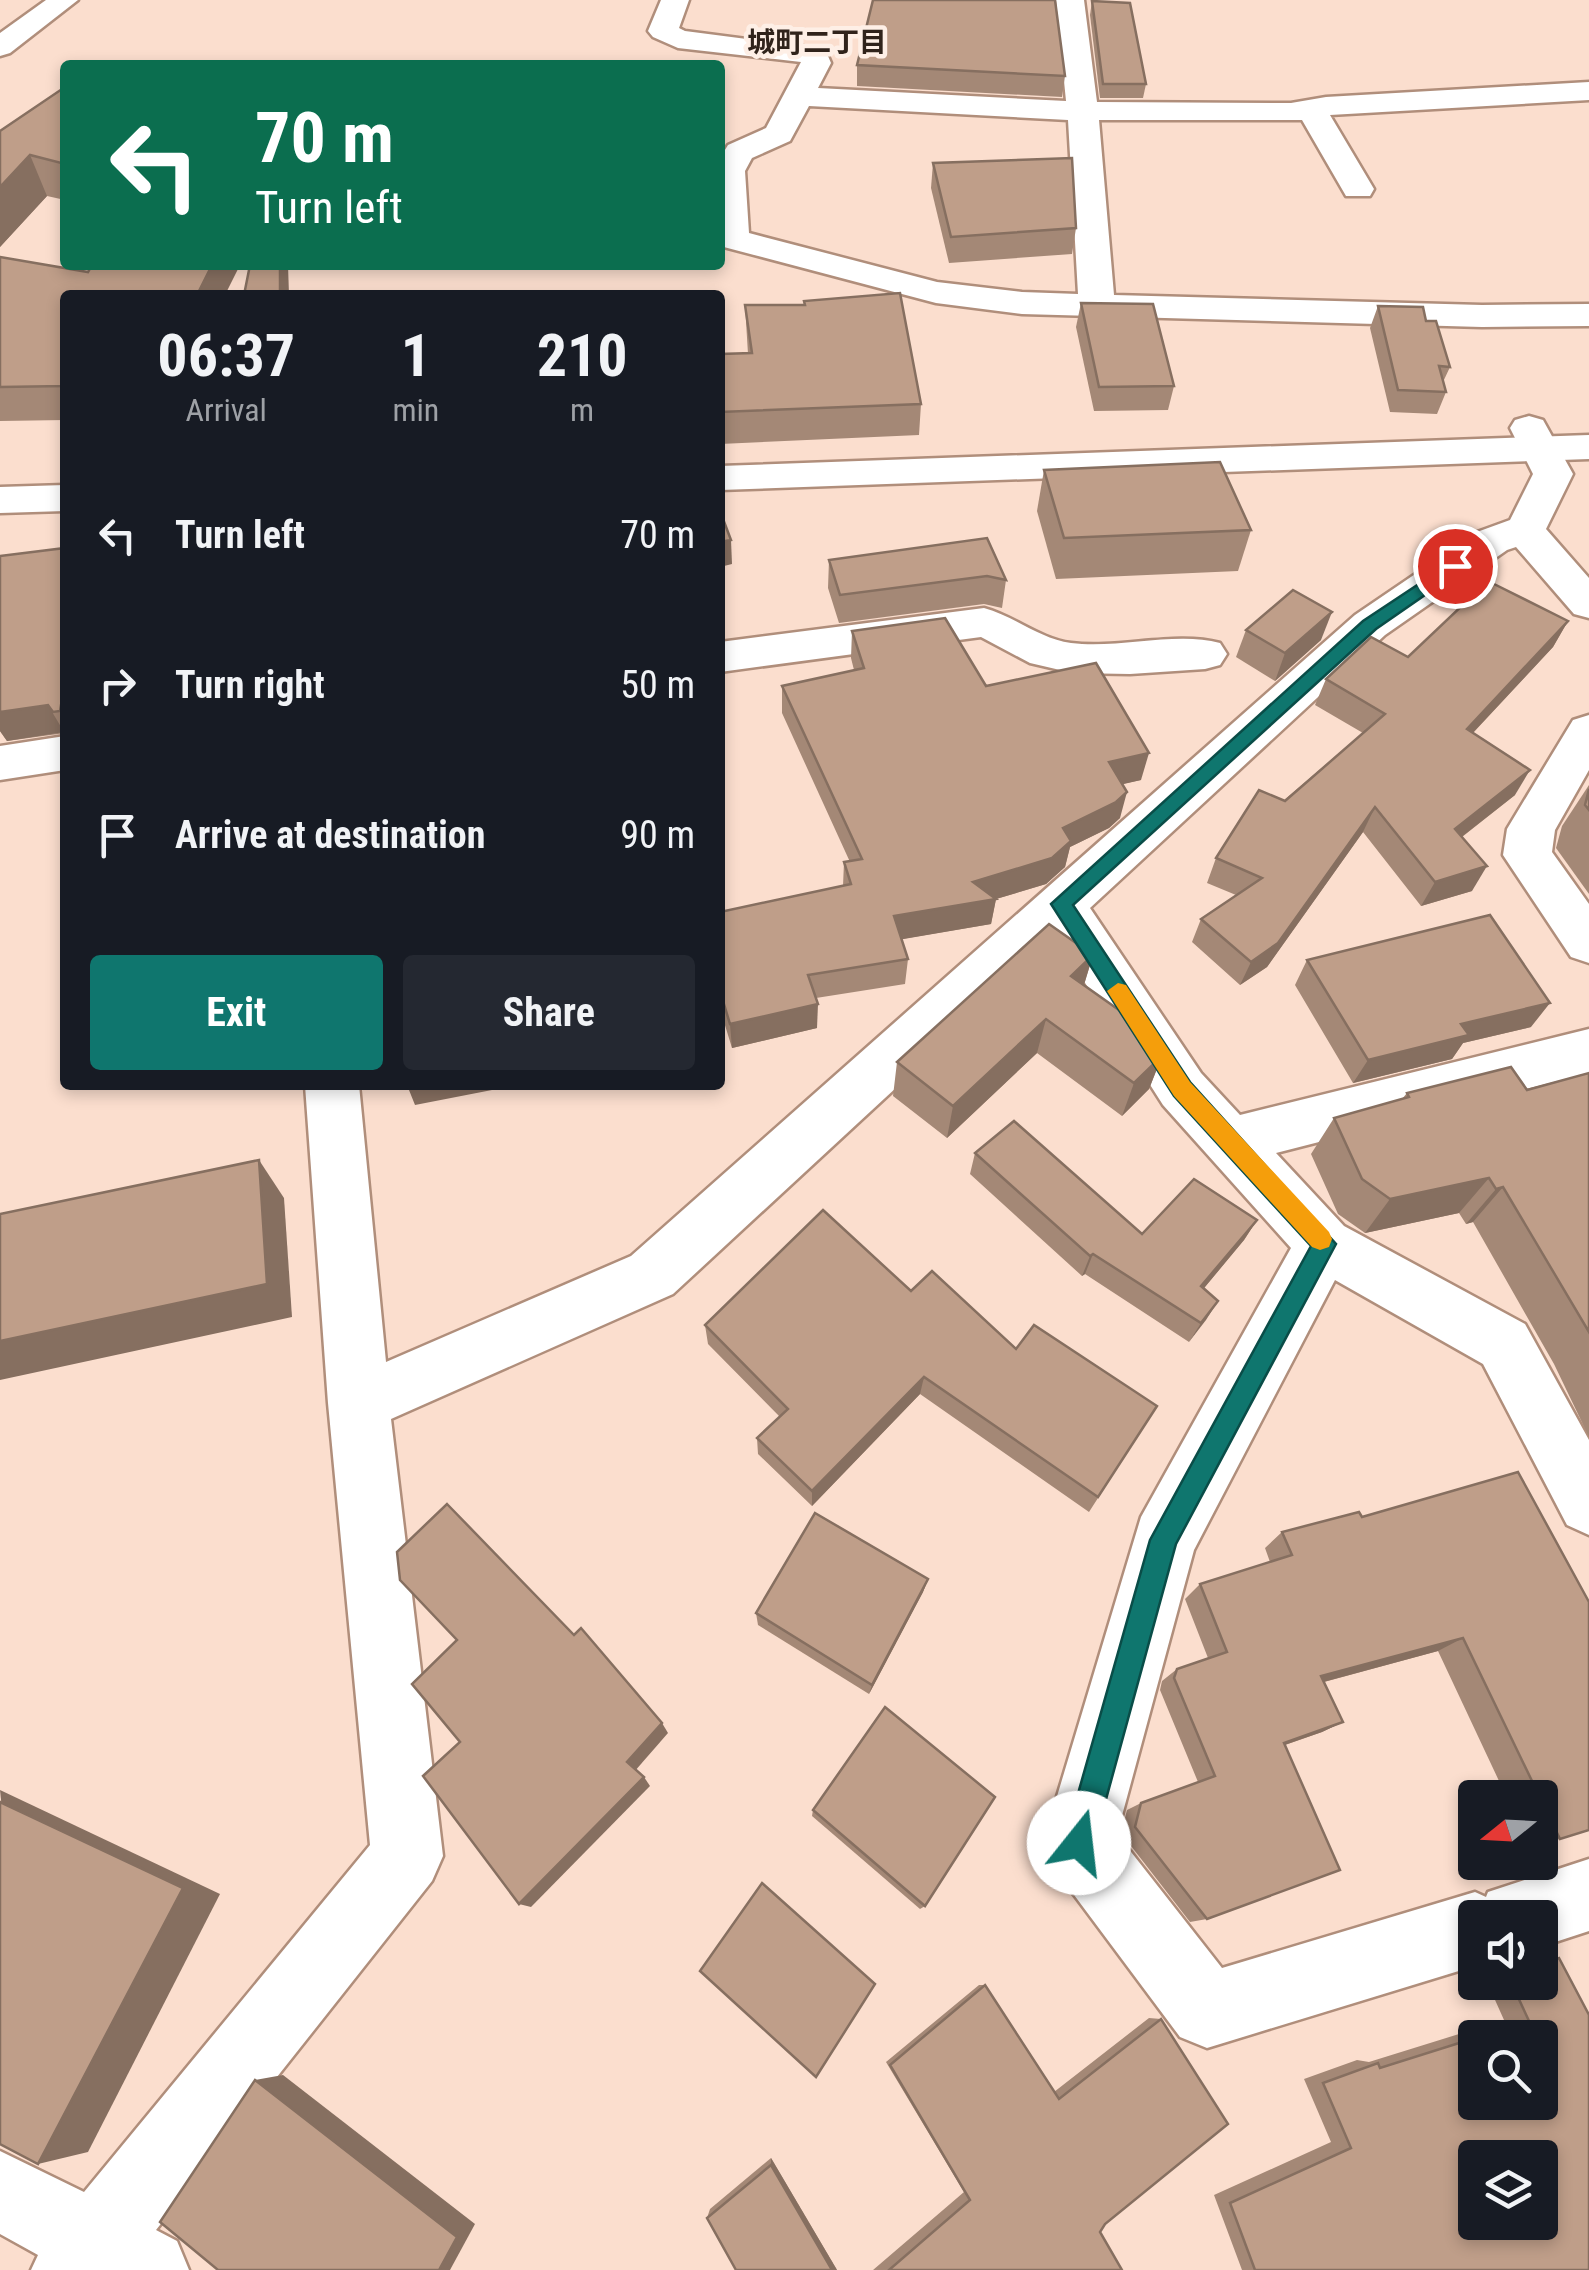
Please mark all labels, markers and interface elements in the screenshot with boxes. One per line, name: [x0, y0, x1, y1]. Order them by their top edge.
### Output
district label: 城町二丁目: [747, 26, 887, 59]
text: 70 m: [255, 97, 394, 179]
icon: left: [90, 100, 220, 230]
text: Turn left: [255, 181, 403, 234]
text: 06:37: [157, 320, 295, 391]
text: 1: [401, 320, 431, 391]
text: 210: [537, 320, 628, 391]
text: Arrival: [185, 391, 267, 429]
text: min: [392, 391, 439, 429]
text: m: [570, 391, 594, 429]
icon: left: [90, 508, 145, 563]
text: Turn left: [175, 513, 305, 557]
text: 70 m: [620, 513, 695, 557]
pin: [1413, 524, 1498, 609]
icon: arrive: [1428, 539, 1483, 594]
icon: right: [90, 658, 145, 713]
text: Turn right: [175, 663, 325, 707]
text: 50 m: [620, 663, 695, 707]
icon: arrive: [90, 808, 145, 863]
text: Arrive at destination: [175, 813, 485, 857]
text: 90 m: [620, 813, 695, 857]
button: Exit: [90, 955, 383, 1070]
button: Share: [403, 955, 695, 1070]
north arrow: [1458, 1780, 1558, 1880]
map controls: [1458, 1780, 1558, 2240]
position arrow: [1027, 1791, 1131, 1895]
button: sound: [1458, 1900, 1558, 2000]
button: search: [1458, 2020, 1558, 2120]
button: layers: [1458, 2140, 1558, 2240]

